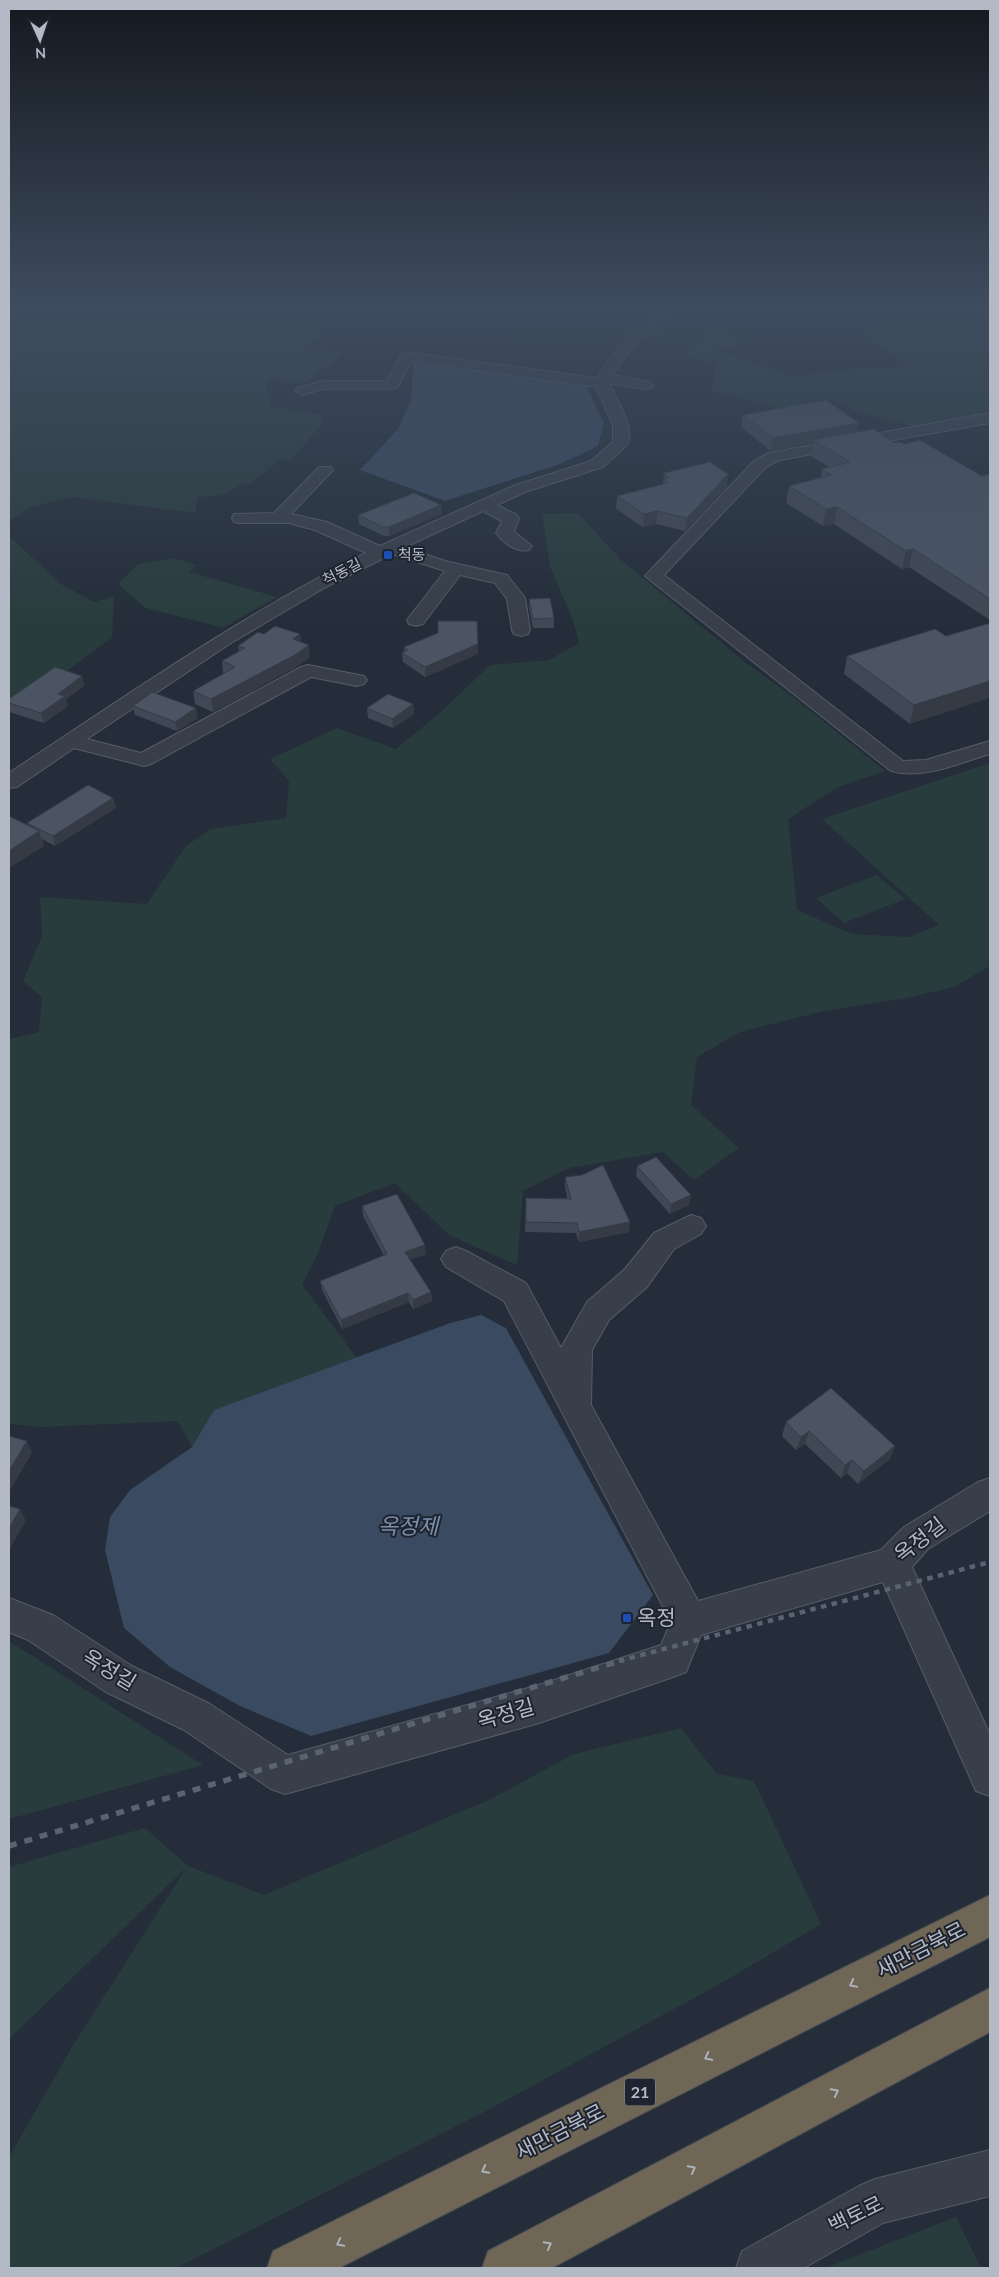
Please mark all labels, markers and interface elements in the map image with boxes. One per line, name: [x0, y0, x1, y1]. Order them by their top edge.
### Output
north arrow: [15, 15, 65, 65]
text: N: [35, 45, 47, 62]
place label: 척동: [398, 545, 426, 563]
marker: 척동: [382, 549, 394, 561]
street label: 척동길: [319, 554, 364, 589]
street label: 옥정길: [889, 1511, 950, 1567]
water label: 옥정제: [378, 1512, 441, 1539]
place label: 옥정: [637, 1604, 676, 1629]
marker: 옥정: [621, 1612, 633, 1624]
street label: 옥정길: [78, 1643, 141, 1694]
street label: 옥정길: [474, 1693, 537, 1733]
street label: 새만금북로: [872, 1916, 969, 1982]
one-way arrow: [849, 1978, 858, 1988]
one-way arrow: [704, 2051, 713, 2061]
road number: 21: [625, 2078, 655, 2106]
one-way arrow: [830, 2088, 839, 2098]
street label: 새만금북로: [511, 2098, 608, 2164]
one-way arrow: [481, 2164, 490, 2174]
one-way arrow: [686, 2165, 695, 2175]
street label: 백토로: [824, 2190, 887, 2238]
one-way arrow: [336, 2237, 345, 2247]
one-way arrow: [543, 2241, 552, 2251]

